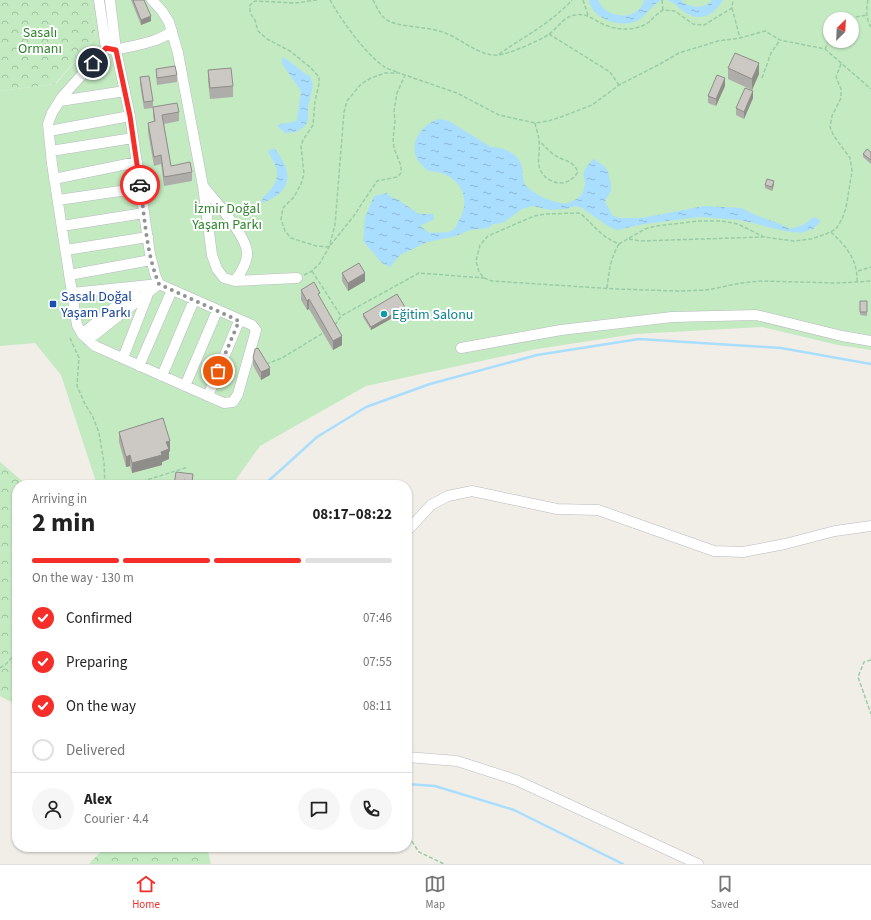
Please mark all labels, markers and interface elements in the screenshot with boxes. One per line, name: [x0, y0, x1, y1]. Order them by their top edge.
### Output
north arrow: [823, 12, 859, 48]
map controls: [823, 12, 859, 48]
park label: Sasalı Ormanı: [18, 23, 62, 59]
pin: [76, 46, 110, 80]
icon: home: [82, 52, 104, 74]
courier: [120, 165, 160, 205]
icon: car: [129, 174, 151, 196]
park label: İzmir Doğal Yaşam Parkı: [191, 199, 262, 235]
place label: Sasalı Doğal Yaşam Parkı: [60, 287, 132, 323]
marker: Sasalı Doğal Yaşam Parkı: [48, 299, 58, 309]
place label: Eğitim Salonu: [392, 305, 473, 325]
marker: Eğitim Salonu: [379, 309, 389, 319]
pin: [201, 354, 235, 388]
icon: bag: [207, 360, 229, 382]
text: Arriving in: [32, 490, 87, 508]
text: 2 min: [32, 504, 95, 541]
text: 08:17–08:22: [312, 504, 392, 525]
text: On the way · 130 m: [32, 569, 134, 587]
icon: check: [32, 607, 54, 629]
text: Confirmed: [66, 608, 132, 629]
text: 07:46: [363, 609, 392, 627]
icon: check: [32, 651, 54, 673]
text: Preparing: [66, 652, 127, 673]
text: 07:55: [363, 653, 392, 671]
icon: check: [32, 695, 54, 717]
text: On the way: [66, 696, 136, 717]
text: 08:11: [363, 697, 392, 715]
text: Delivered: [66, 740, 125, 761]
button: person: [32, 788, 74, 830]
button: chat: [298, 788, 340, 830]
button: phone: [350, 788, 392, 830]
text: Alex: [84, 789, 112, 810]
text: Courier · 4.4: [84, 810, 149, 828]
tab: Home: [132, 873, 160, 912]
tab: Map: [424, 873, 446, 912]
tab: Saved: [711, 873, 739, 912]

